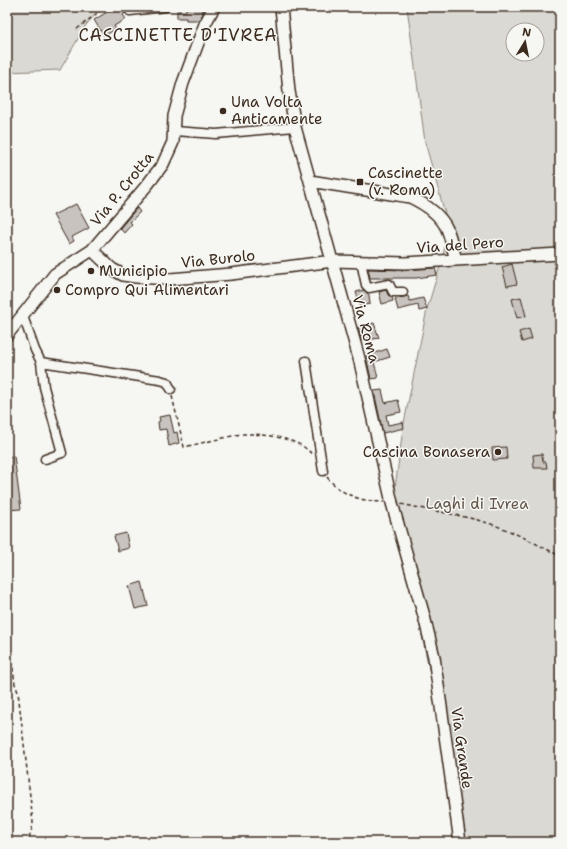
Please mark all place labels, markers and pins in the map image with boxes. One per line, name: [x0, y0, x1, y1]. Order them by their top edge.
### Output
place label: Una Volta Anticamente: [231, 92, 323, 129]
marker: Una Volta Anticamente: [218, 106, 228, 116]
place label: Cascinette (v. Roma): [368, 163, 443, 200]
marker: Cascinette (v. Roma): [355, 177, 365, 187]
place label: Municipio: [99, 261, 168, 281]
marker: Municipio: [86, 266, 96, 276]
place label: Compro Qui Alimentari: [65, 280, 229, 300]
marker: Compro Qui Alimentari: [52, 285, 62, 295]
place label: Cascina Bonasera: [363, 442, 491, 462]
marker: Cascina Bonasera: [493, 447, 503, 457]

